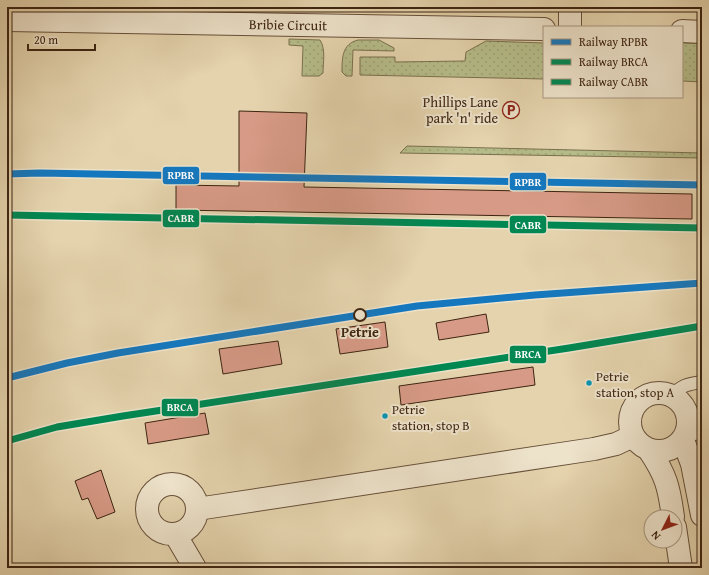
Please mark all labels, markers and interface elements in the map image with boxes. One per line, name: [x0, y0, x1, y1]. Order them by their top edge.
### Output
street label: Bribie Circuit: [249, 14, 327, 35]
scale bar: [28, 26, 95, 52]
legend: [543, 26, 683, 98]
text: 20 m: [34, 31, 58, 48]
text: Railway RPBR: [579, 33, 648, 50]
text: Railway BRCA: [579, 53, 649, 70]
text: Railway CABR: [579, 73, 648, 90]
place label: Phillips Lane park 'n' ride: [423, 92, 498, 128]
parking icon: Phillips Lane park 'n' ride: [501, 100, 521, 120]
line badge: RPBR: [162, 166, 200, 185]
text: RPBR: [168, 167, 195, 183]
line badge: RPBR: [509, 172, 547, 191]
text: RPBR: [515, 174, 542, 190]
line badge: CABR: [162, 209, 200, 228]
text: CABR: [168, 210, 194, 226]
line badge: CABR: [509, 215, 547, 234]
text: CABR: [515, 217, 541, 233]
marker: Petrie: [353, 308, 367, 322]
place label: Petrie: [341, 322, 379, 342]
line badge: BRCA: [509, 345, 547, 364]
text: BRCA: [515, 346, 541, 362]
place label: Petrie station, stop A: [596, 367, 674, 402]
marker: Petrie station, stop A: [584, 378, 594, 388]
line badge: BRCA: [161, 398, 199, 417]
text: BRCA: [167, 399, 193, 415]
place label: Petrie station, stop B: [392, 400, 470, 435]
marker: Petrie station, stop B: [380, 411, 390, 421]
north arrow: [643, 509, 683, 549]
text: N: [647, 527, 664, 544]

